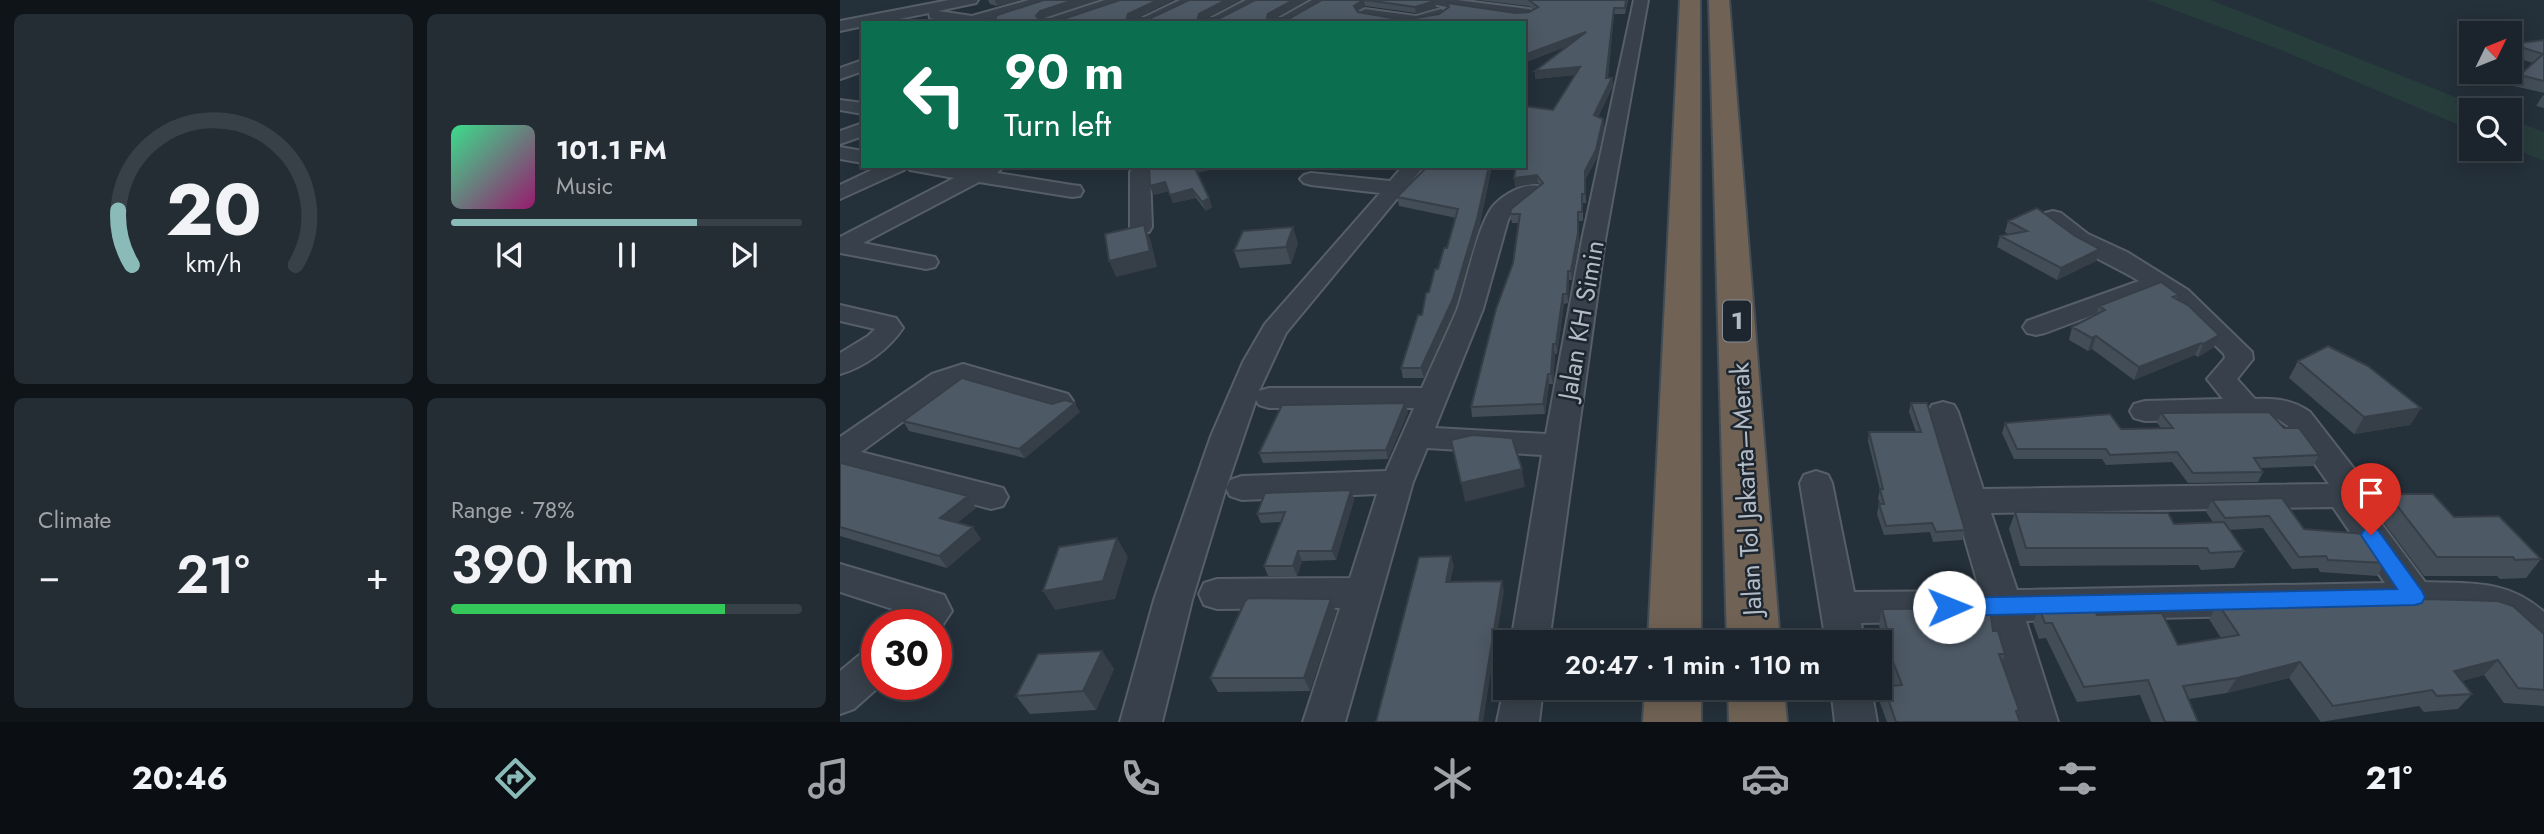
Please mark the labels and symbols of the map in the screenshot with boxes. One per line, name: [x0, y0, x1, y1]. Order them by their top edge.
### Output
north arrow: [2459, 21, 2522, 84]
street label: Jalan KH Simin: [1548, 237, 1614, 406]
road number: 1: [1723, 300, 1751, 342]
street label: Jalan Tol Jakarta–Merak: [1720, 361, 1772, 619]
pin: [2341, 463, 2401, 535]
position arrow: [1912, 570, 1986, 644]
speed limit sign: 30: [861, 609, 952, 700]

